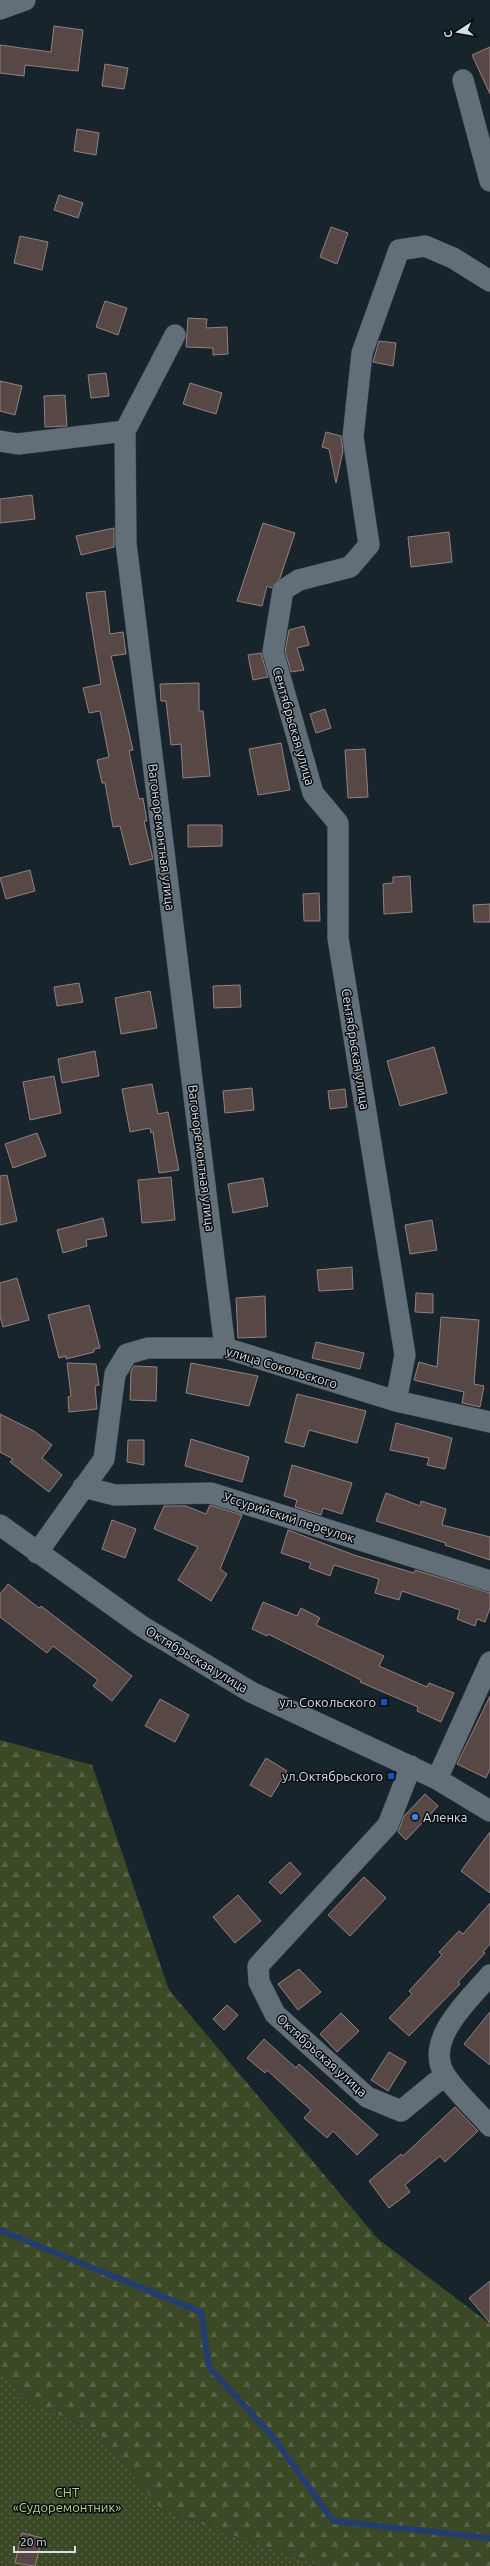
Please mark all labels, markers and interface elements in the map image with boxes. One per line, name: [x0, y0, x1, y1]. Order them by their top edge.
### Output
north arrow: [438, 12, 478, 52]
text: С: [442, 29, 455, 39]
street label: Сентябрьская улица: [270, 665, 318, 787]
street label: Вагоноремонтная улица: [146, 763, 178, 911]
street label: Сентябрьская улица: [340, 987, 372, 1111]
street label: Вагоноремонтная улица: [186, 1084, 218, 1232]
street label: улица Сокольского: [225, 1343, 339, 1391]
street label: Уссурийский переулок: [222, 1489, 357, 1545]
street label: Октябрьская улица: [143, 1623, 251, 1695]
place label: ул. Сокольского: [279, 1695, 376, 1709]
marker: ул. Сокольского: [379, 1697, 389, 1707]
place label: ул.Октябрьского: [282, 1769, 383, 1783]
marker: ул.Октябрьского: [386, 1771, 396, 1781]
place label: Аленка: [423, 1810, 468, 1824]
marker: Аленка: [410, 1812, 420, 1822]
street label: Октябрьская улица: [274, 2011, 370, 2099]
park label: СНТ «Судоремонтник»: [13, 2485, 121, 2514]
scale bar: [14, 2528, 75, 2554]
text: 20 m: [20, 2535, 47, 2548]

